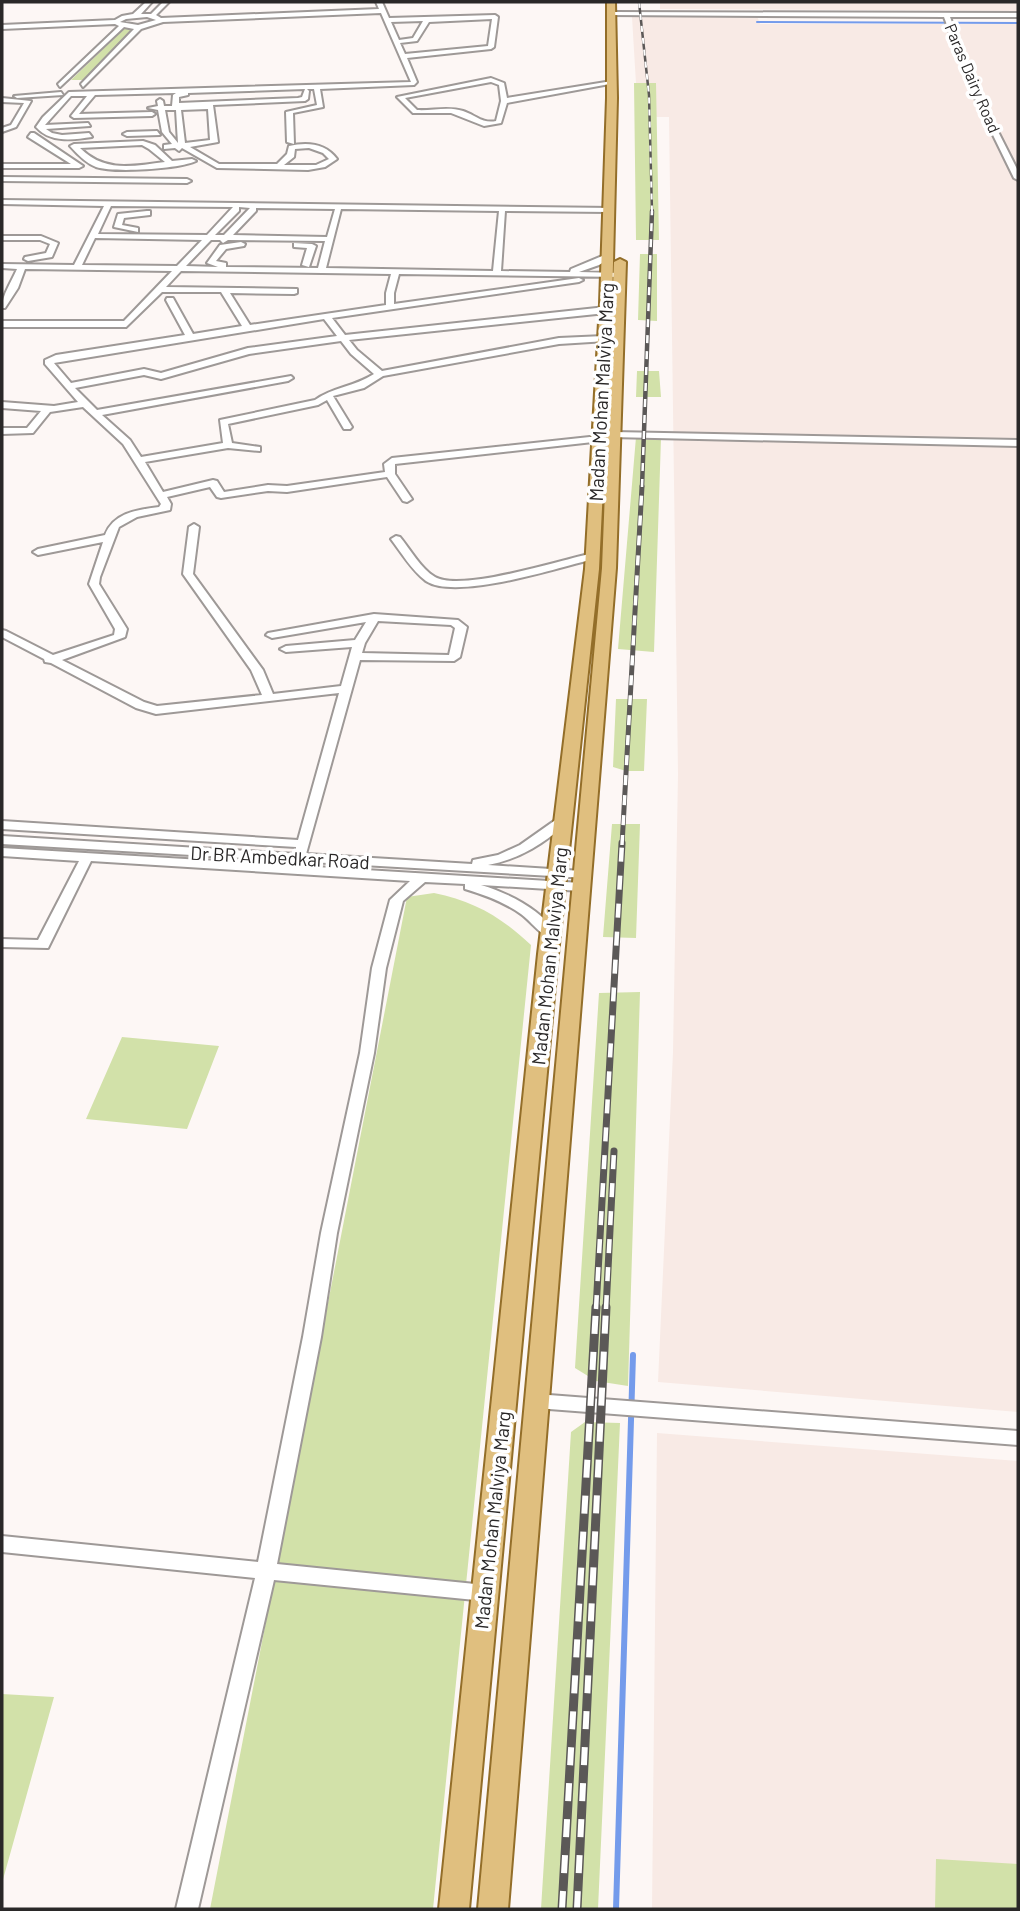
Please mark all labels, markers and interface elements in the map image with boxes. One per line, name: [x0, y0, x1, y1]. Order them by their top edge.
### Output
street label: Paras Dairy Road: [941, 21, 1005, 135]
street label: Madan Mohan Malviya Marg: [584, 282, 618, 502]
street label: Dr BR Ambedkar Road: [190, 841, 370, 873]
street label: Madan Mohan Malviya Marg: [526, 846, 572, 1066]
street label: Madan Mohan Malviya Marg: [469, 1410, 515, 1630]

